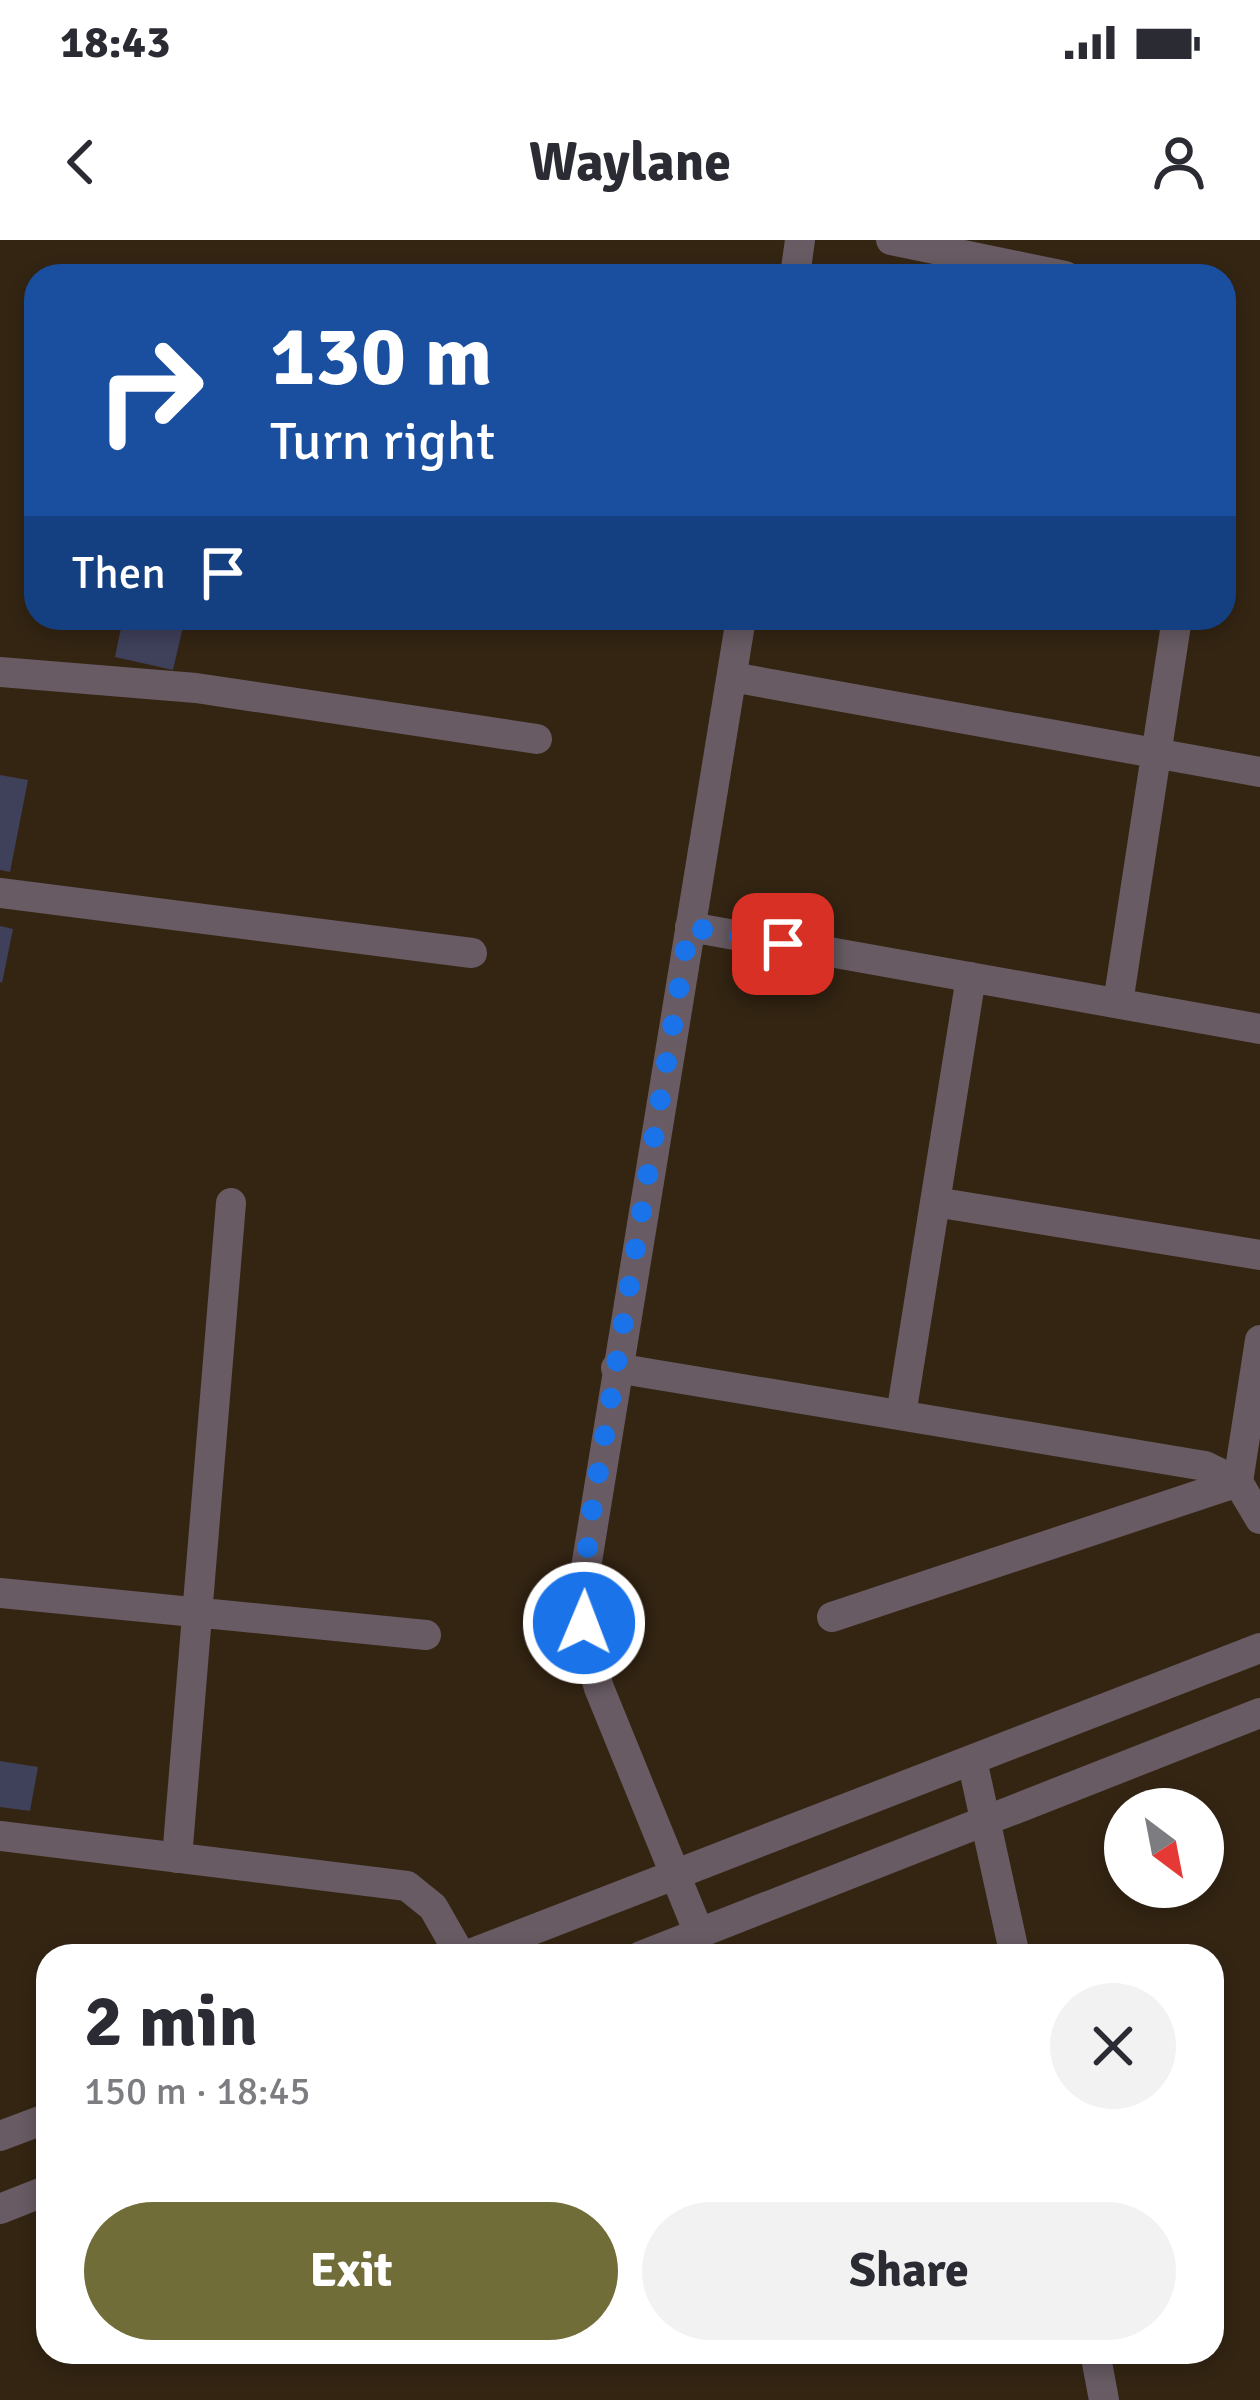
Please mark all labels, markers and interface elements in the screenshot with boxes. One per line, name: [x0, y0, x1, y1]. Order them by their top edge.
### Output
text: 18:43: [60, 15, 170, 70]
icon: back: [48, 129, 114, 195]
text: Waylane: [529, 129, 731, 196]
icon: person: [1146, 129, 1212, 195]
text: 130 m: [270, 305, 492, 409]
icon: right: [72, 312, 228, 468]
text: Turn right: [270, 408, 495, 475]
icon: arrive: [190, 540, 256, 606]
text: Then: [72, 546, 166, 601]
pin: [732, 893, 834, 995]
icon: arrive: [750, 911, 816, 977]
position arrow: [521, 1560, 647, 1686]
north arrow: [1104, 1788, 1224, 1908]
map controls: [1104, 1788, 1224, 1908]
text: 2 min: [84, 1977, 258, 2066]
button: close: [1050, 1983, 1176, 2109]
text: 150 m · 18:45: [84, 2067, 311, 2115]
button: Exit: [84, 2202, 618, 2340]
button: Share: [642, 2202, 1176, 2340]

